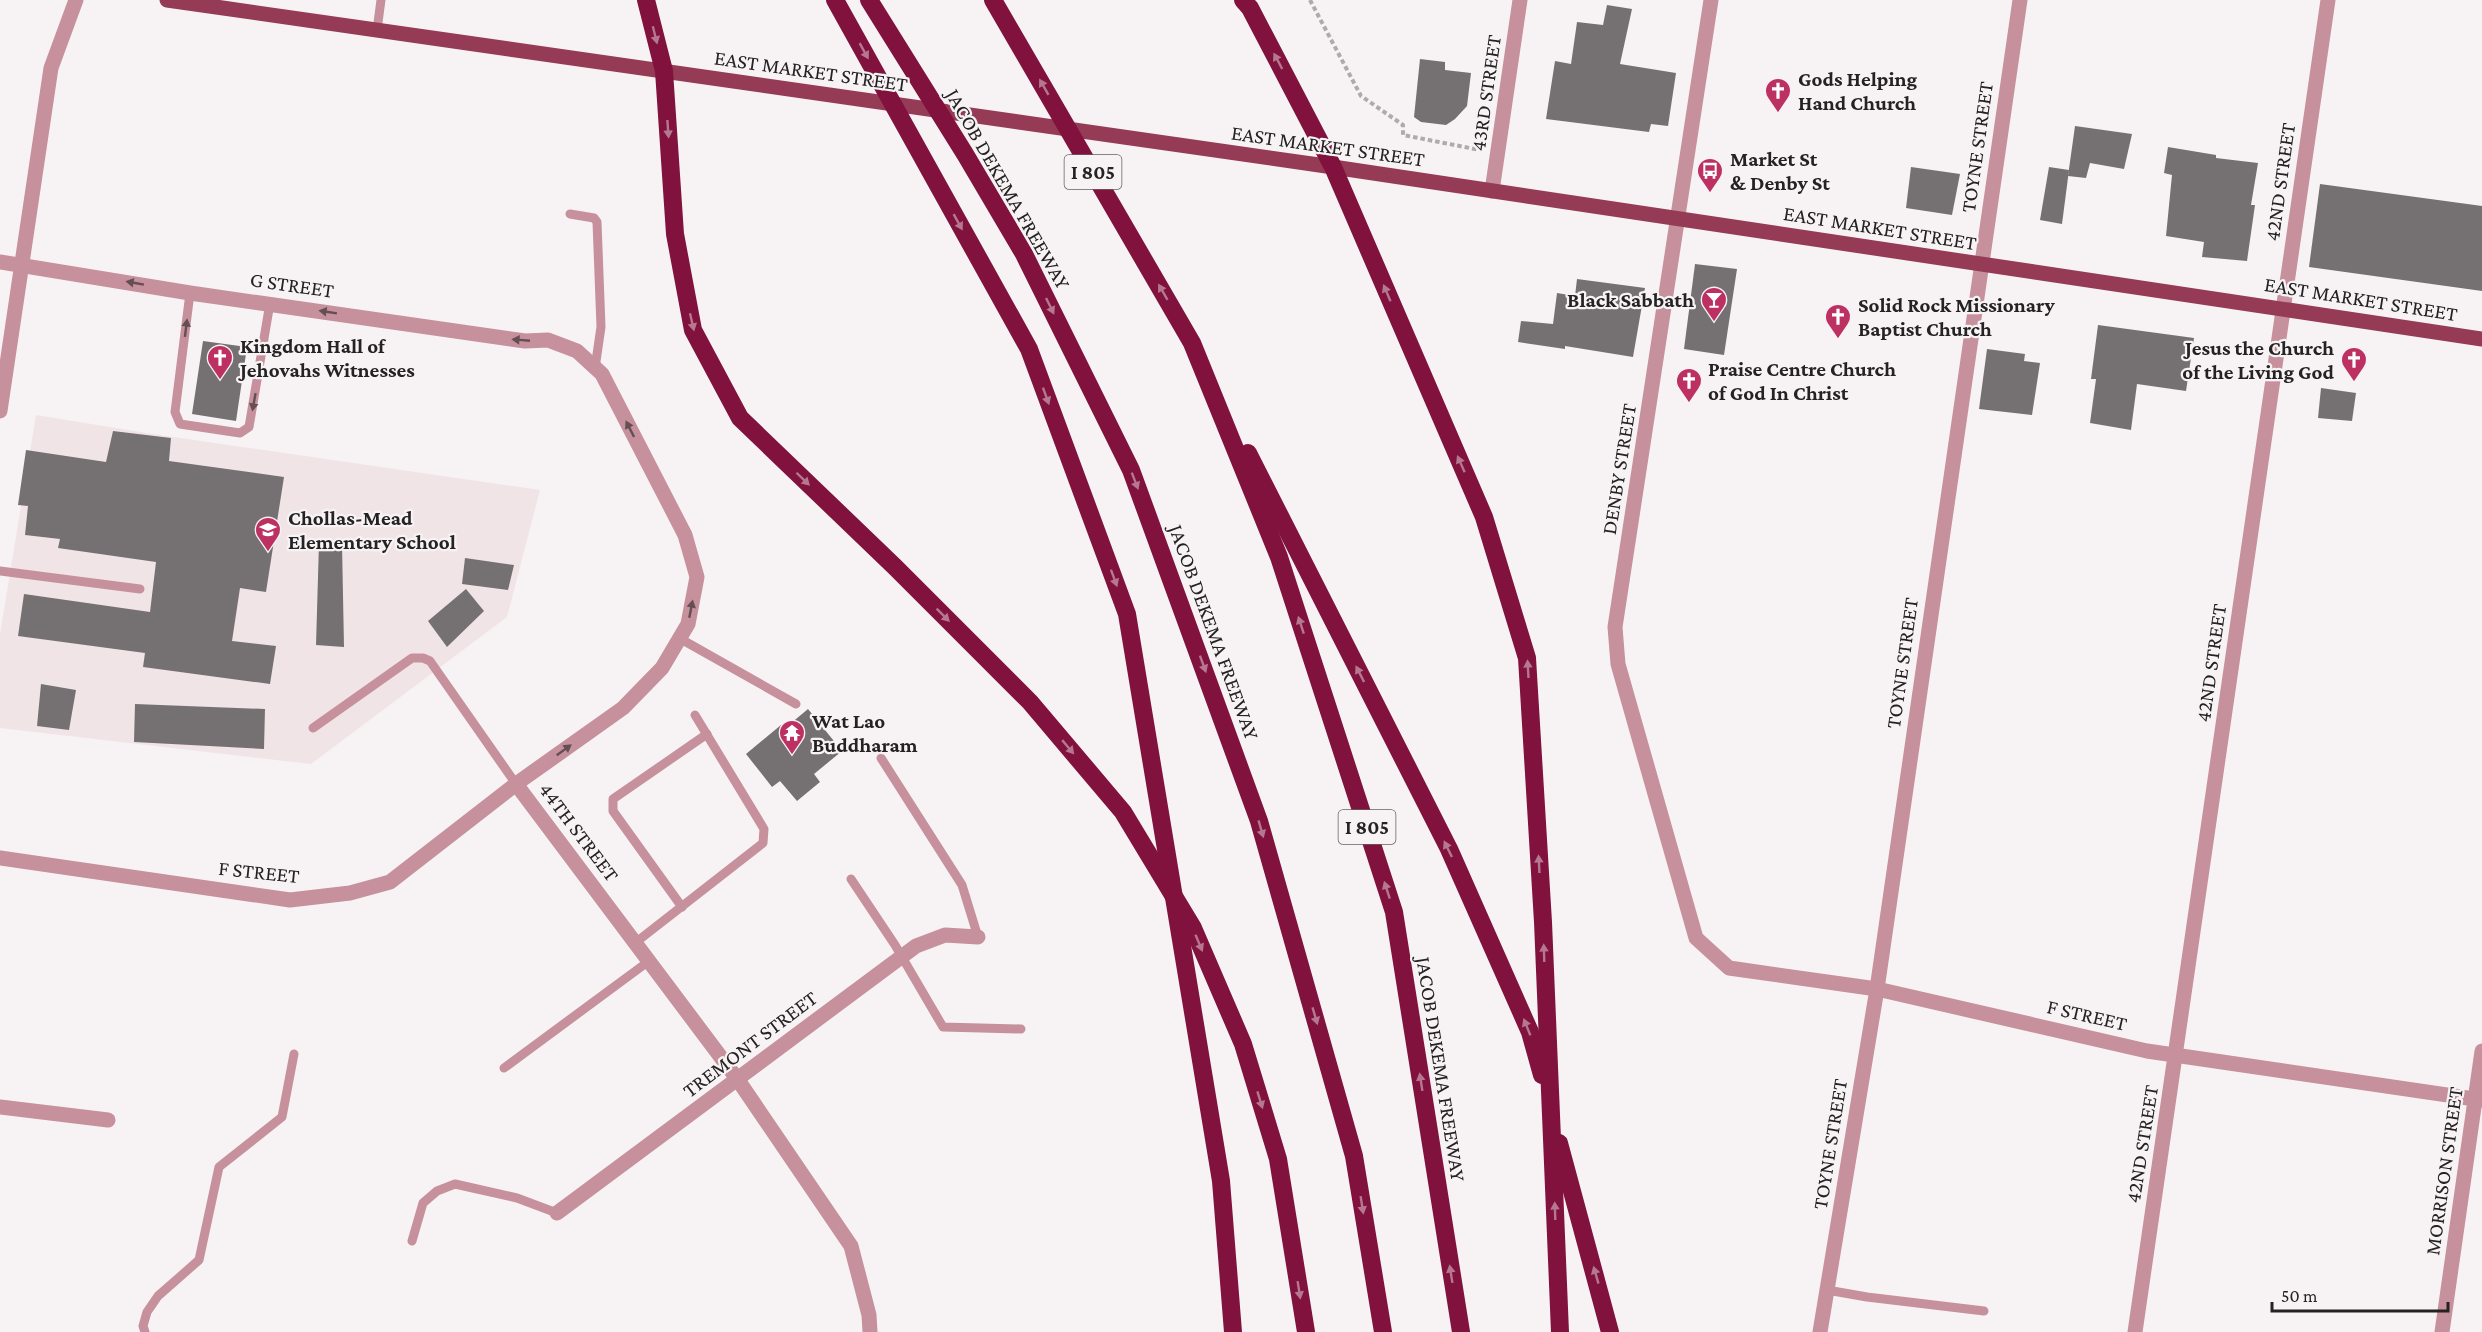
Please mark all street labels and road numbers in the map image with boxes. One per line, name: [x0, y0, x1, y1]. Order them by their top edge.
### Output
street label: 43RD STREET: [1466, 33, 1506, 153]
street label: EAST MARKET STREET: [713, 46, 910, 97]
street label: TOYNE STREET: [1956, 79, 1998, 214]
street label: JACOB DEKEMA FREEWAY: [940, 83, 1076, 294]
street label: EAST MARKET STREET: [1230, 121, 1427, 172]
street label: 42ND STREET: [2260, 121, 2300, 243]
road number: I 805: [1064, 155, 1122, 189]
street label: EAST MARKET STREET: [1782, 201, 1979, 255]
street label: G STREET: [249, 267, 336, 303]
street label: EAST MARKET STREET: [2263, 272, 2460, 326]
street label: DENBY STREET: [1597, 401, 1641, 536]
street label: JACOB DEKEMA FREEWAY: [1163, 519, 1264, 744]
street label: TOYNE STREET: [1881, 595, 1923, 730]
street label: 42ND STREET: [2191, 602, 2231, 724]
street label: 44TH STREET: [534, 778, 624, 887]
road number: I 805: [1338, 810, 1396, 844]
street label: F STREET: [217, 856, 301, 888]
street label: JACOB DEKEMA FREEWAY: [1411, 953, 1471, 1184]
street label: TREMONT STREET: [678, 985, 822, 1102]
street label: F STREET: [2045, 994, 2130, 1036]
street label: TOYNE STREET: [1808, 1076, 1852, 1211]
street label: 42ND STREET: [2121, 1083, 2163, 1205]
street label: MORRISON STREET: [2420, 1085, 2468, 1257]

